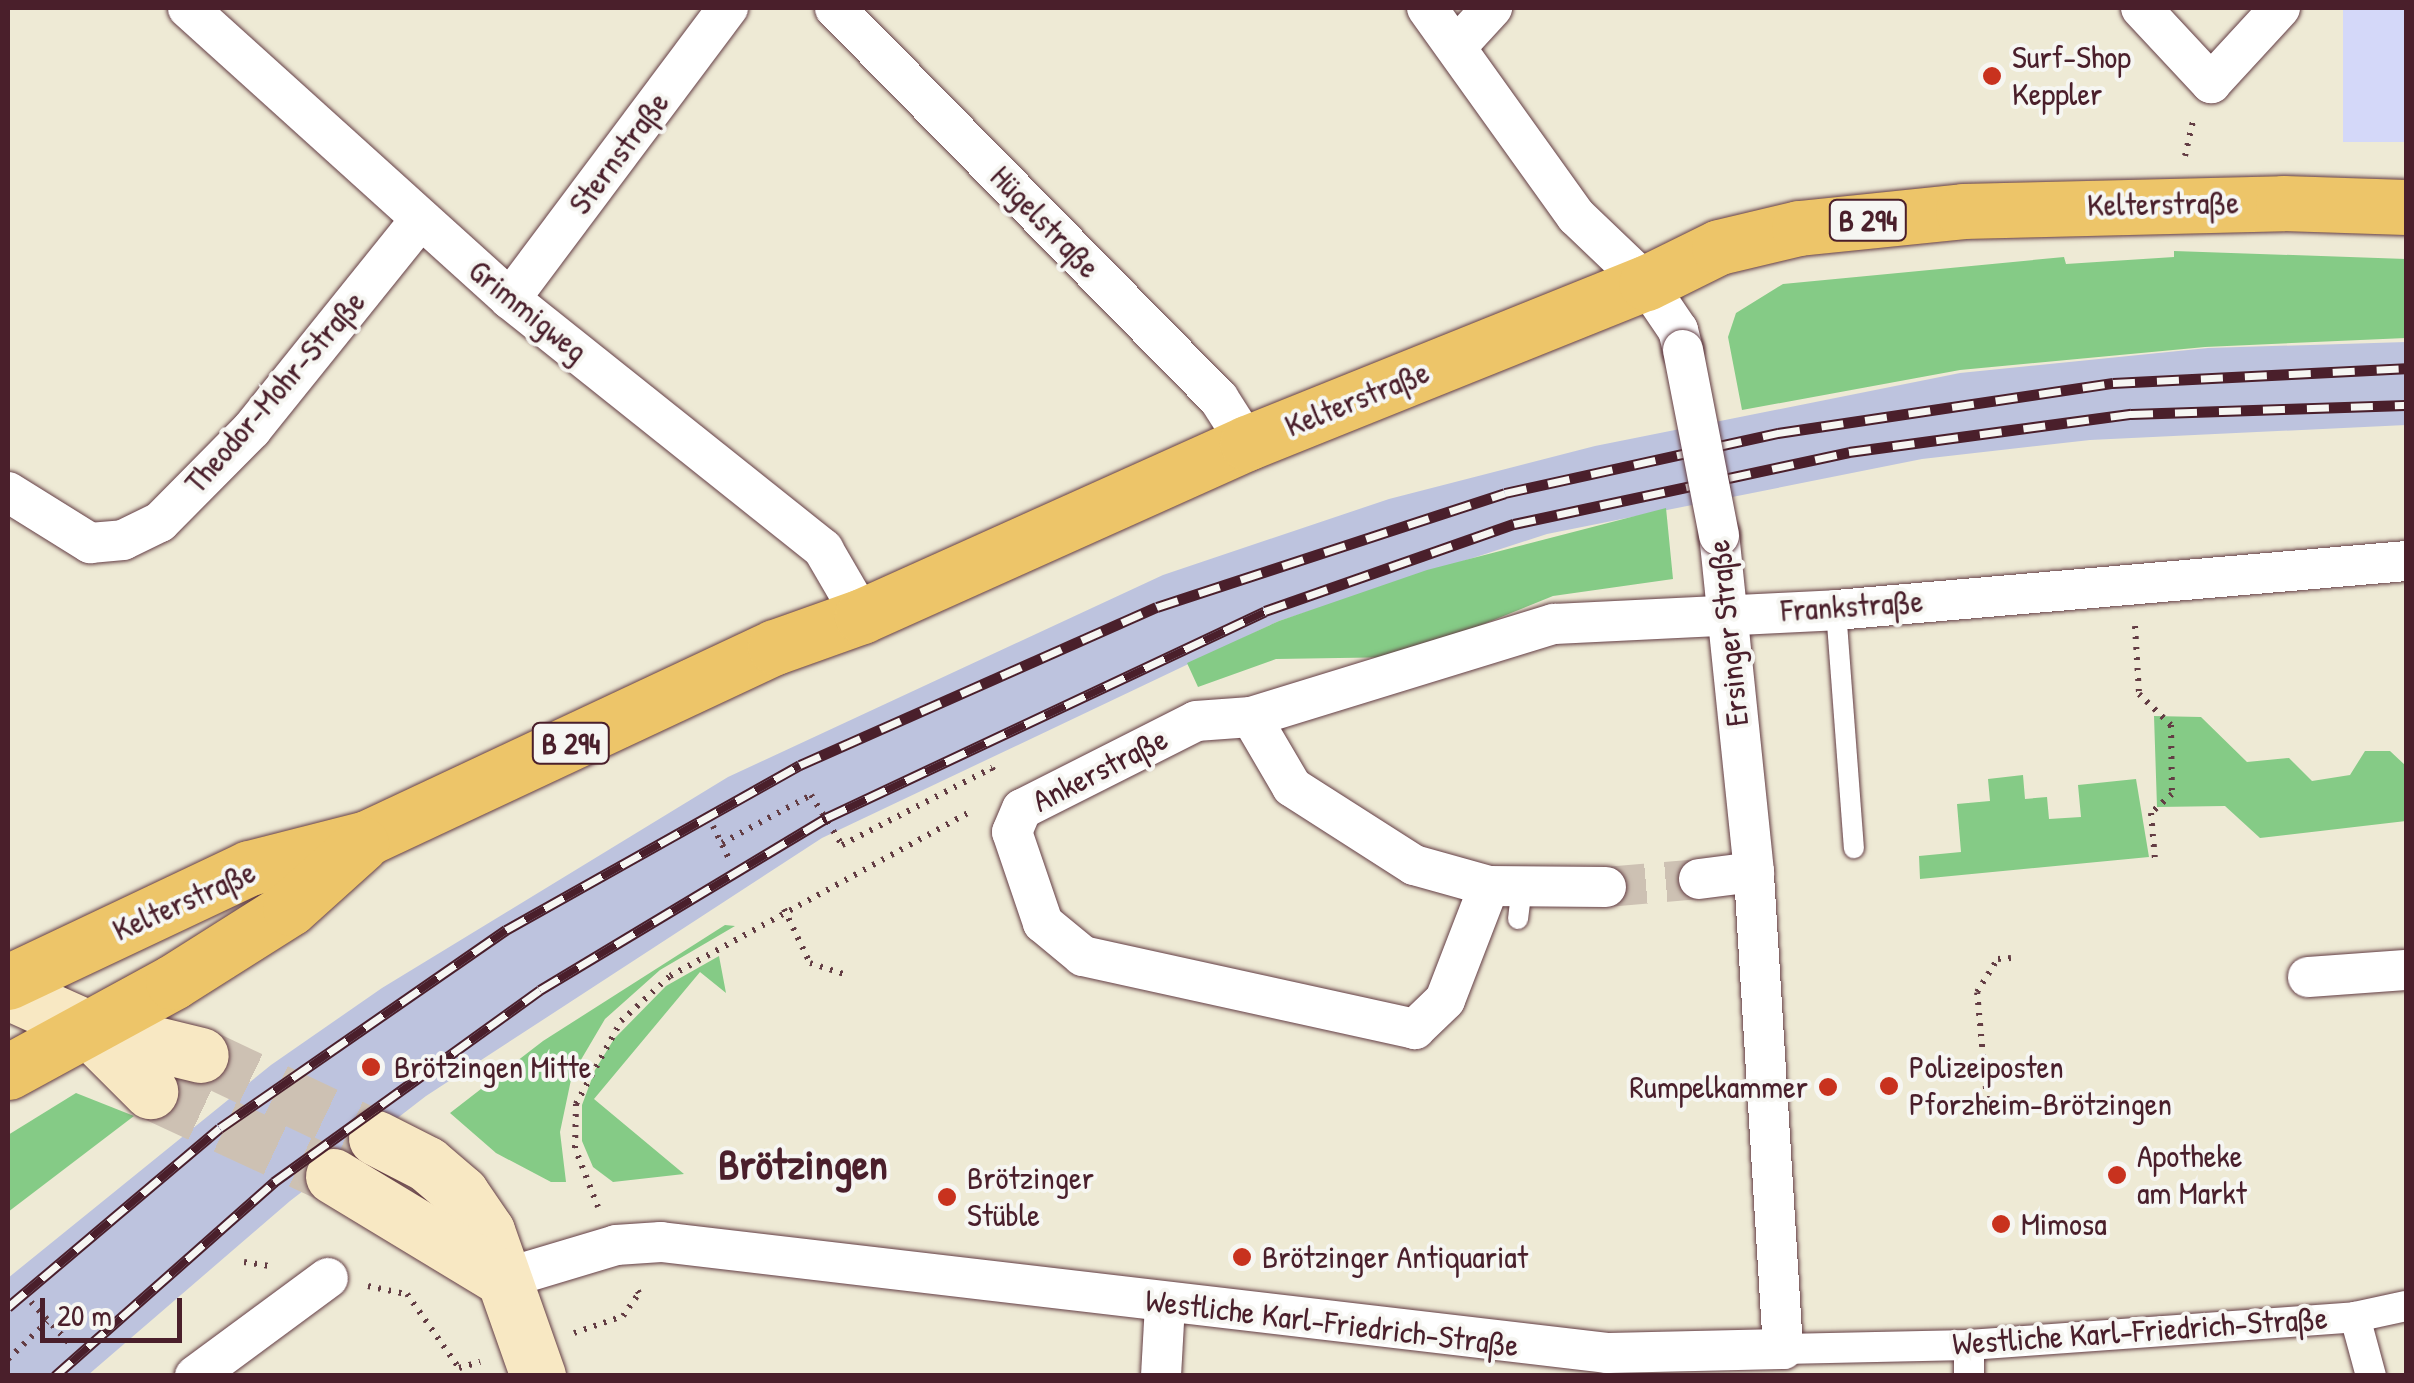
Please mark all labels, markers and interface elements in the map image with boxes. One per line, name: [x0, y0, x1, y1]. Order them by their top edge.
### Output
place label: Surf-Shop Keppler: [2012, 39, 2131, 114]
marker: Surf-Shop Keppler: [1981, 65, 2003, 87]
street label: Sternstraße: [561, 84, 677, 222]
street label: Hügelstraße: [982, 158, 1108, 286]
street label: Kelterstraße: [2087, 183, 2239, 225]
road number: B 294: [1828, 195, 1908, 245]
street label: Grimmigweg: [461, 252, 595, 370]
street label: Theodor-Mohr-Straße: [177, 283, 373, 501]
street label: Kelterstraße: [1279, 353, 1435, 445]
street label: Ersinger Straße: [1699, 538, 1757, 728]
street label: Frankstraße: [1780, 582, 1924, 630]
road number: B 294: [531, 718, 611, 768]
street label: Ankerstraße: [1026, 720, 1174, 820]
street label: Kelterstraße: [107, 853, 261, 949]
place label: Brötzingen Mitte: [394, 1048, 592, 1086]
place label: Polizeiposten Pforzheim-Brötzingen: [1909, 1049, 2172, 1124]
marker: Brötzingen Mitte: [358, 1054, 384, 1080]
place label: Rumpelkammer: [1630, 1068, 1808, 1106]
marker: Polizeiposten Pforzheim-Brötzingen: [1878, 1075, 1900, 1097]
marker: Rumpelkammer: [1817, 1076, 1839, 1098]
place label: Apotheke am Markt: [2137, 1138, 2247, 1213]
district label: Brötzingen: [718, 1139, 888, 1189]
place label: Brötzinger Stüble: [967, 1160, 1094, 1235]
marker: Apotheke am Markt: [2106, 1164, 2128, 1186]
marker: Brötzinger Stüble: [936, 1186, 958, 1208]
place label: Mimosa: [2021, 1205, 2107, 1243]
marker: Mimosa: [1990, 1213, 2012, 1235]
place label: Brötzinger Antiquariat: [1262, 1238, 1528, 1276]
marker: Brötzinger Antiquariat: [1231, 1246, 1253, 1268]
scale bar: [45, 1278, 188, 1340]
street label: Westliche Karl-Friedrich-Straße: [1143, 1281, 1521, 1365]
text: 20 m: [57, 1295, 112, 1335]
street label: Westliche Karl-Friedrich-Straße: [1951, 1299, 2329, 1363]

